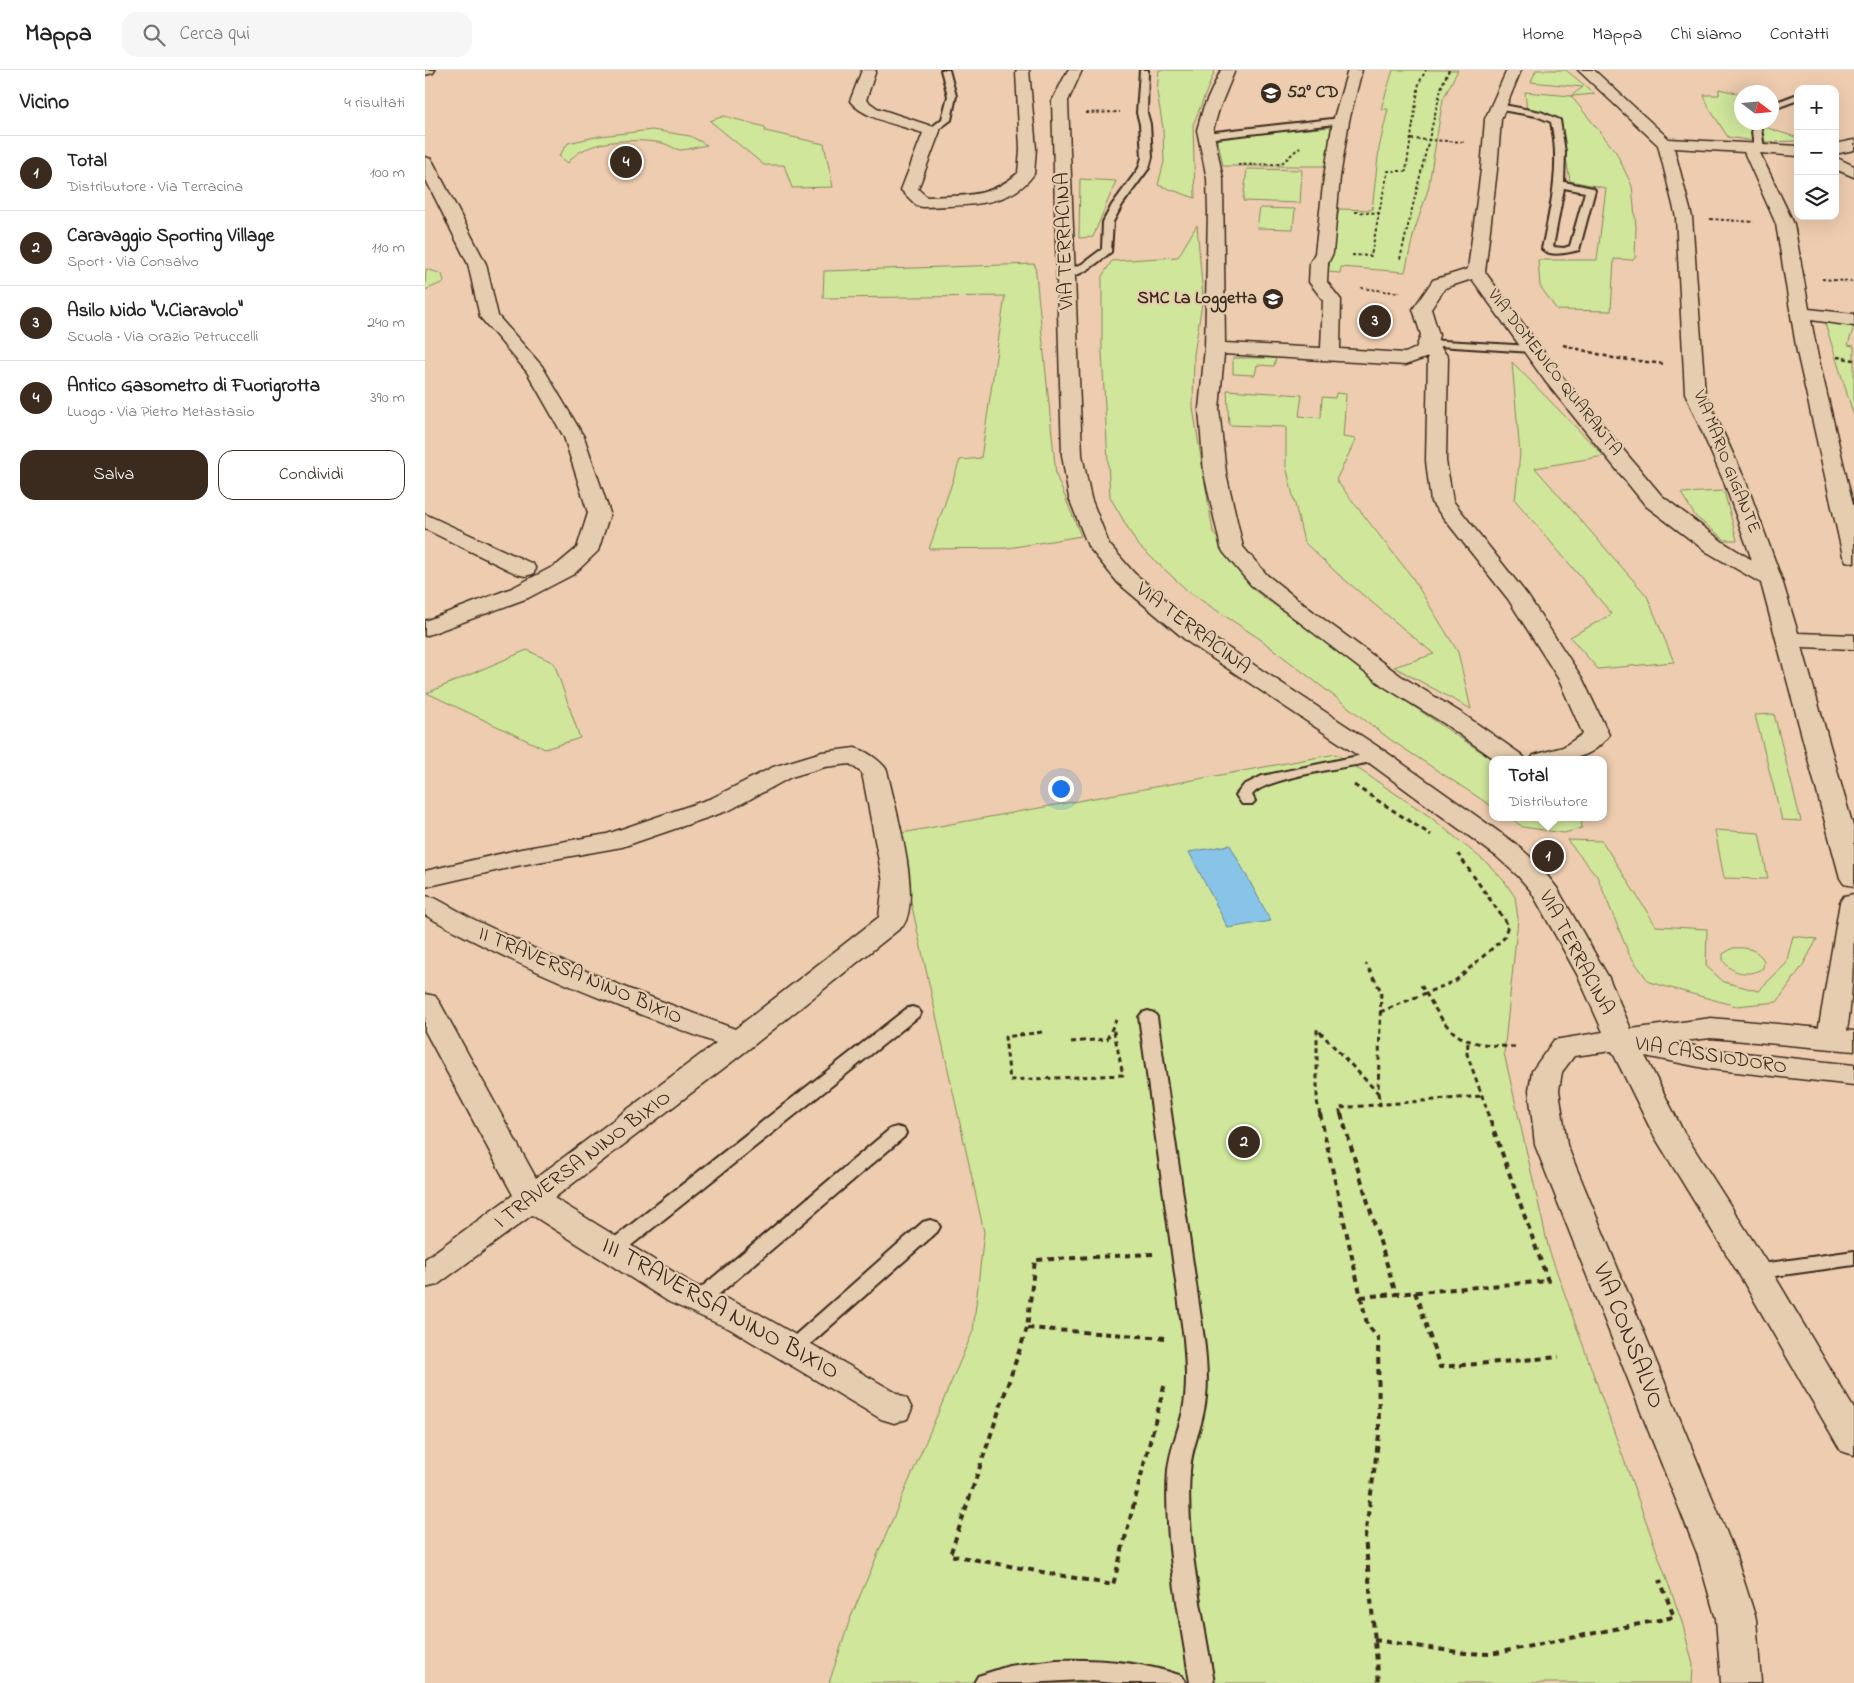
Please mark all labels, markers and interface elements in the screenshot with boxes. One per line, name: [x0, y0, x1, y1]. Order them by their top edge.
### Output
search box: [122, 12, 472, 57]
text: Mappa: [25, 17, 92, 52]
icon: search: [140, 21, 168, 49]
text: Cerca qui: [180, 21, 250, 48]
text: Home: [1522, 22, 1564, 48]
text: Mappa: [1592, 22, 1642, 48]
text: Chi siamo: [1670, 22, 1742, 48]
text: Contatti: [1770, 22, 1829, 48]
place label: 52° CD: [1287, 80, 1339, 106]
school or university icon: 52° CD: [1259, 81, 1283, 105]
north arrow: [1734, 85, 1779, 130]
map controls: [1794, 85, 1839, 220]
button: +: [1794, 85, 1839, 130]
text: Vicino: [20, 88, 69, 118]
text: 4 risultati: [344, 91, 405, 115]
button: −: [1794, 130, 1839, 175]
pin: 4: [610, 143, 642, 181]
text: Total: [67, 148, 107, 175]
text: 1: [33, 161, 39, 185]
text: 100 m: [370, 161, 405, 185]
street label: VIA TERRACINA: [1048, 172, 1082, 311]
text: Distributore · Via Terracina: [67, 175, 243, 199]
button: layers: [1794, 175, 1839, 220]
text: Caravaggio Sporting Village: [67, 223, 274, 250]
text: 2: [32, 236, 40, 260]
text: 110 m: [371, 236, 405, 260]
text: Sport · Via Consalvo: [67, 250, 199, 274]
street label: VIA DOMENICO QUARANTA: [1480, 283, 1628, 462]
place label: SMC La Loggetta: [1137, 286, 1257, 313]
school or university icon: SMC La Loggetta: [1261, 287, 1285, 311]
text: Asilo Nido "V.Ciaravolo": [67, 298, 243, 325]
pin: 3: [1359, 302, 1391, 340]
text: 3: [33, 311, 39, 335]
text: 240 m: [367, 311, 405, 335]
text: Scuola · Via Orazio Petruccelli: [67, 325, 258, 349]
text: Antico Gasometro di Fuorigrotta: [67, 373, 320, 400]
text: 4: [33, 386, 39, 410]
text: 390 m: [370, 386, 405, 410]
street label: VIA MARIO GIGANTE: [1685, 386, 1767, 537]
text: Luogo · Via Pietro Metastasio: [67, 400, 255, 424]
button: Salva: [20, 450, 208, 500]
button: Condividi: [218, 450, 405, 500]
street label: VIA TERRACINA: [1128, 575, 1257, 682]
popup: [1489, 756, 1607, 821]
text: Total: [1508, 763, 1548, 790]
your location: [1048, 776, 1074, 802]
text: Distributore: [1508, 790, 1588, 814]
pin: 1: [1532, 837, 1564, 875]
street label: VIA TERRACINA: [1530, 884, 1622, 1021]
street label: II TRAVERSA NINO BIXIO: [473, 919, 687, 1033]
street label: VIA CASSIODORO: [1632, 1029, 1789, 1083]
street label: I TRAVERSA NINO BIXIO: [488, 1083, 678, 1237]
pin: 2: [1228, 1123, 1260, 1161]
street label: III TRAVERSA NINO BIXIO: [594, 1228, 846, 1390]
street label: VIA CONSALVO: [1582, 1257, 1674, 1414]

